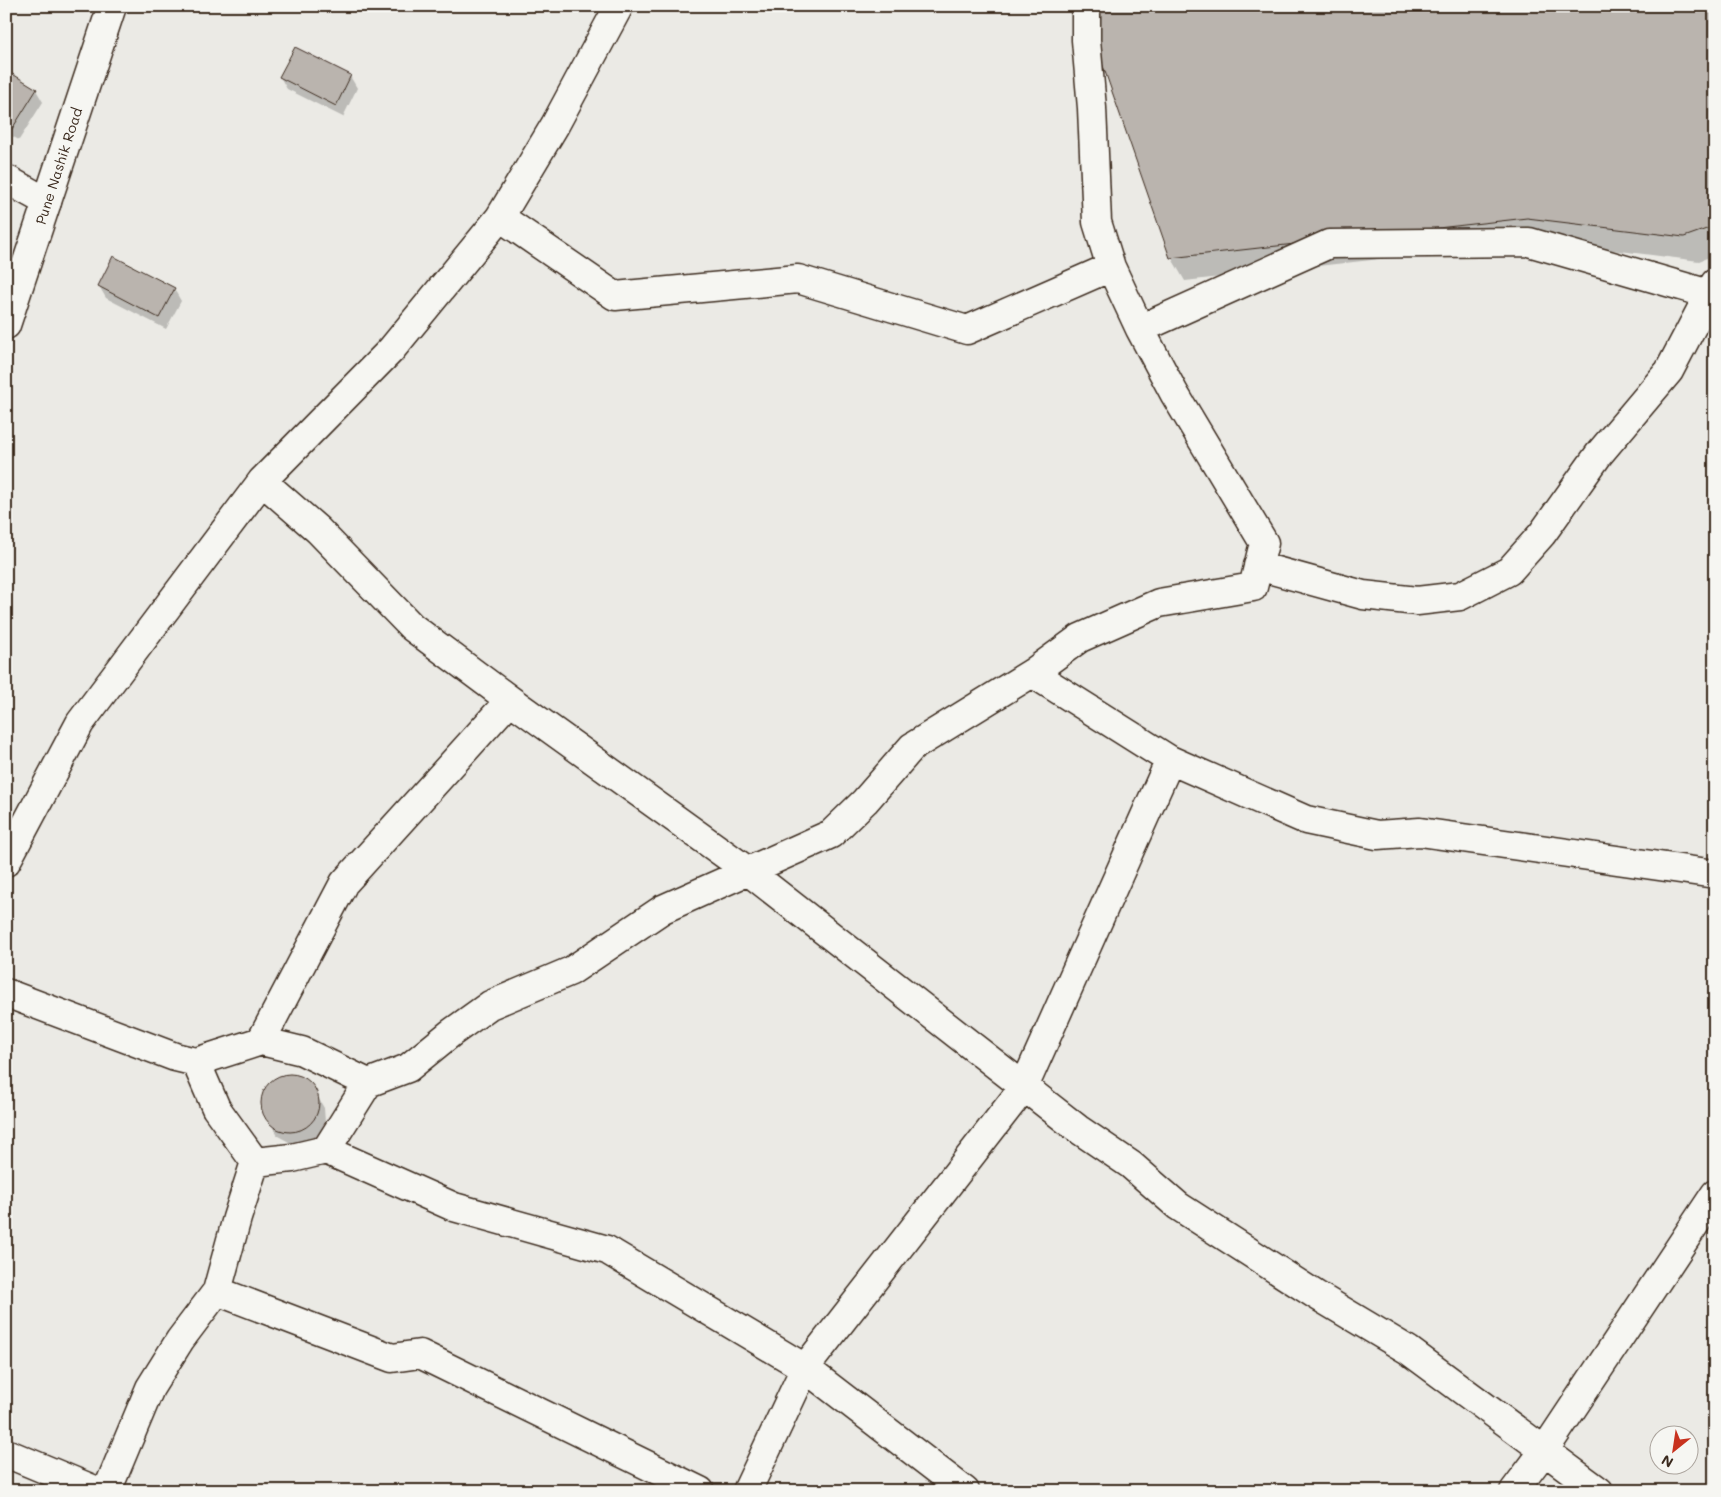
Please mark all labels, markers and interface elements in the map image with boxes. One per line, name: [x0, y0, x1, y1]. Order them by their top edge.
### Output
street label: Pune Nashik Road: [31, 105, 86, 227]
north arrow: [1648, 1424, 1698, 1474]
text: N: [1658, 1451, 1677, 1473]

